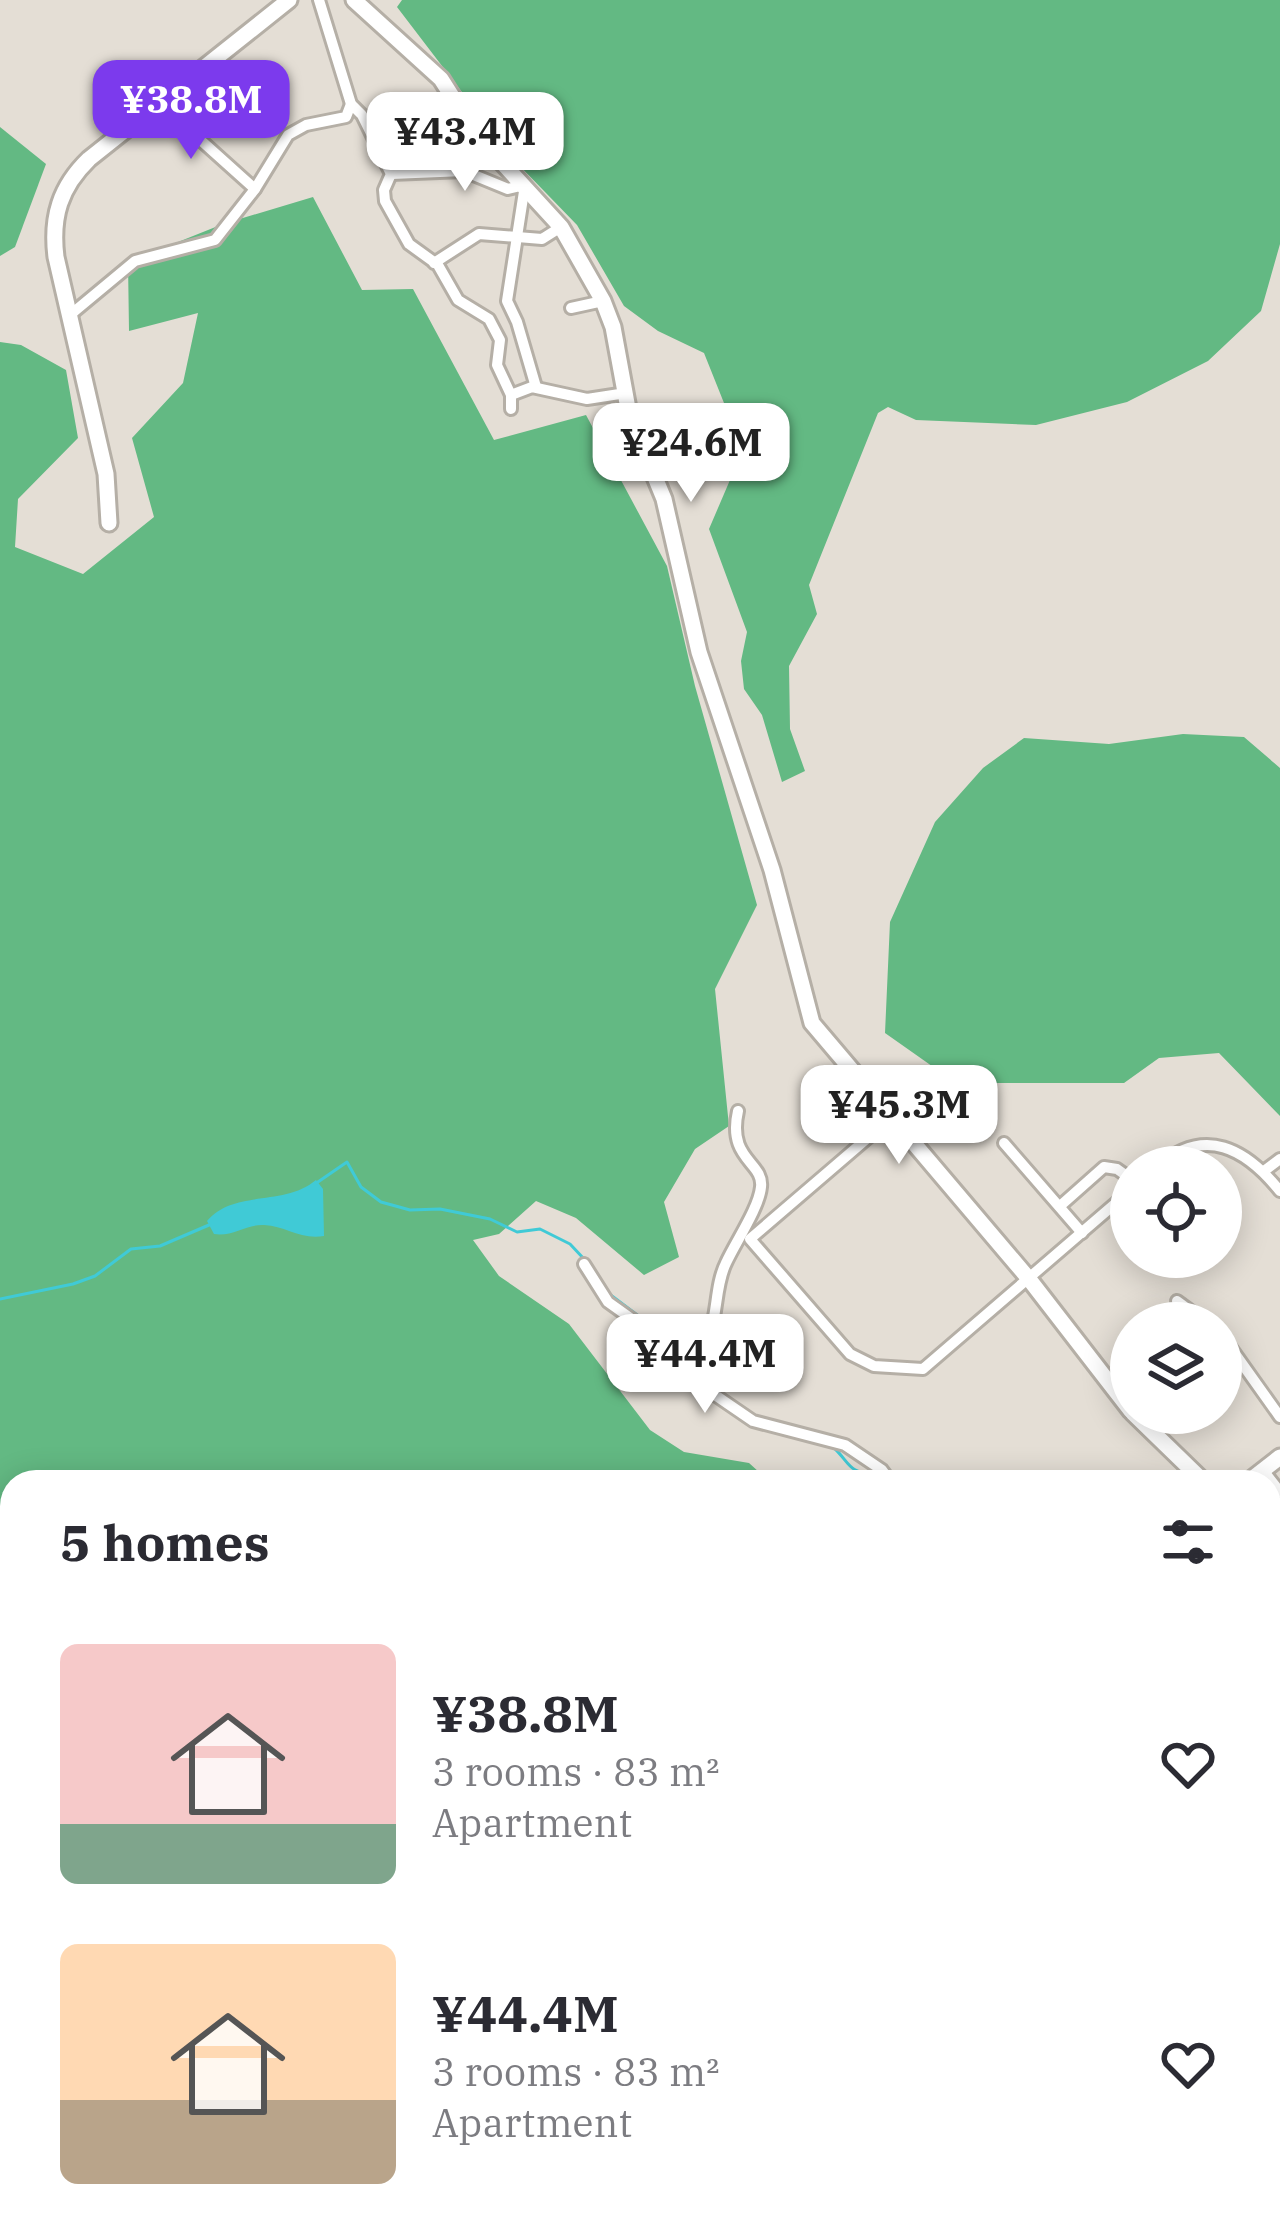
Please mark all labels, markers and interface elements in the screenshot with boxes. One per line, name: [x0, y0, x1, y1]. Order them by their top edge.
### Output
pin: ¥38.8M: [93, 60, 289, 162]
text: ¥38.8M: [120, 73, 262, 124]
pin: ¥43.4M: [367, 92, 563, 194]
text: ¥43.4M: [394, 105, 536, 156]
pin: ¥24.6M: [593, 403, 789, 505]
text: ¥24.6M: [620, 416, 762, 467]
pin: ¥45.3M: [801, 1065, 997, 1167]
text: ¥45.3M: [828, 1078, 970, 1129]
map controls: [1110, 1146, 1242, 1434]
button: locate: [1110, 1146, 1242, 1278]
button: layers: [1110, 1302, 1242, 1434]
pin: ¥44.4M: [607, 1314, 803, 1416]
text: ¥44.4M: [634, 1327, 776, 1378]
text: 5 homes: [60, 1509, 270, 1575]
icon: filters: [1155, 1509, 1221, 1575]
text: ¥38.8M: [432, 1680, 619, 1746]
icon: home: [156, 1692, 300, 1836]
icon: heart: [1155, 1731, 1221, 1797]
text: 3 rooms · 83 m²: [432, 1746, 720, 1797]
text: Apartment: [432, 1797, 632, 1848]
text: ¥44.4M: [432, 1980, 619, 2046]
icon: home: [156, 1992, 300, 2136]
icon: heart: [1155, 2031, 1221, 2097]
text: 3 rooms · 83 m²: [432, 2046, 720, 2097]
text: Apartment: [432, 2097, 632, 2148]

